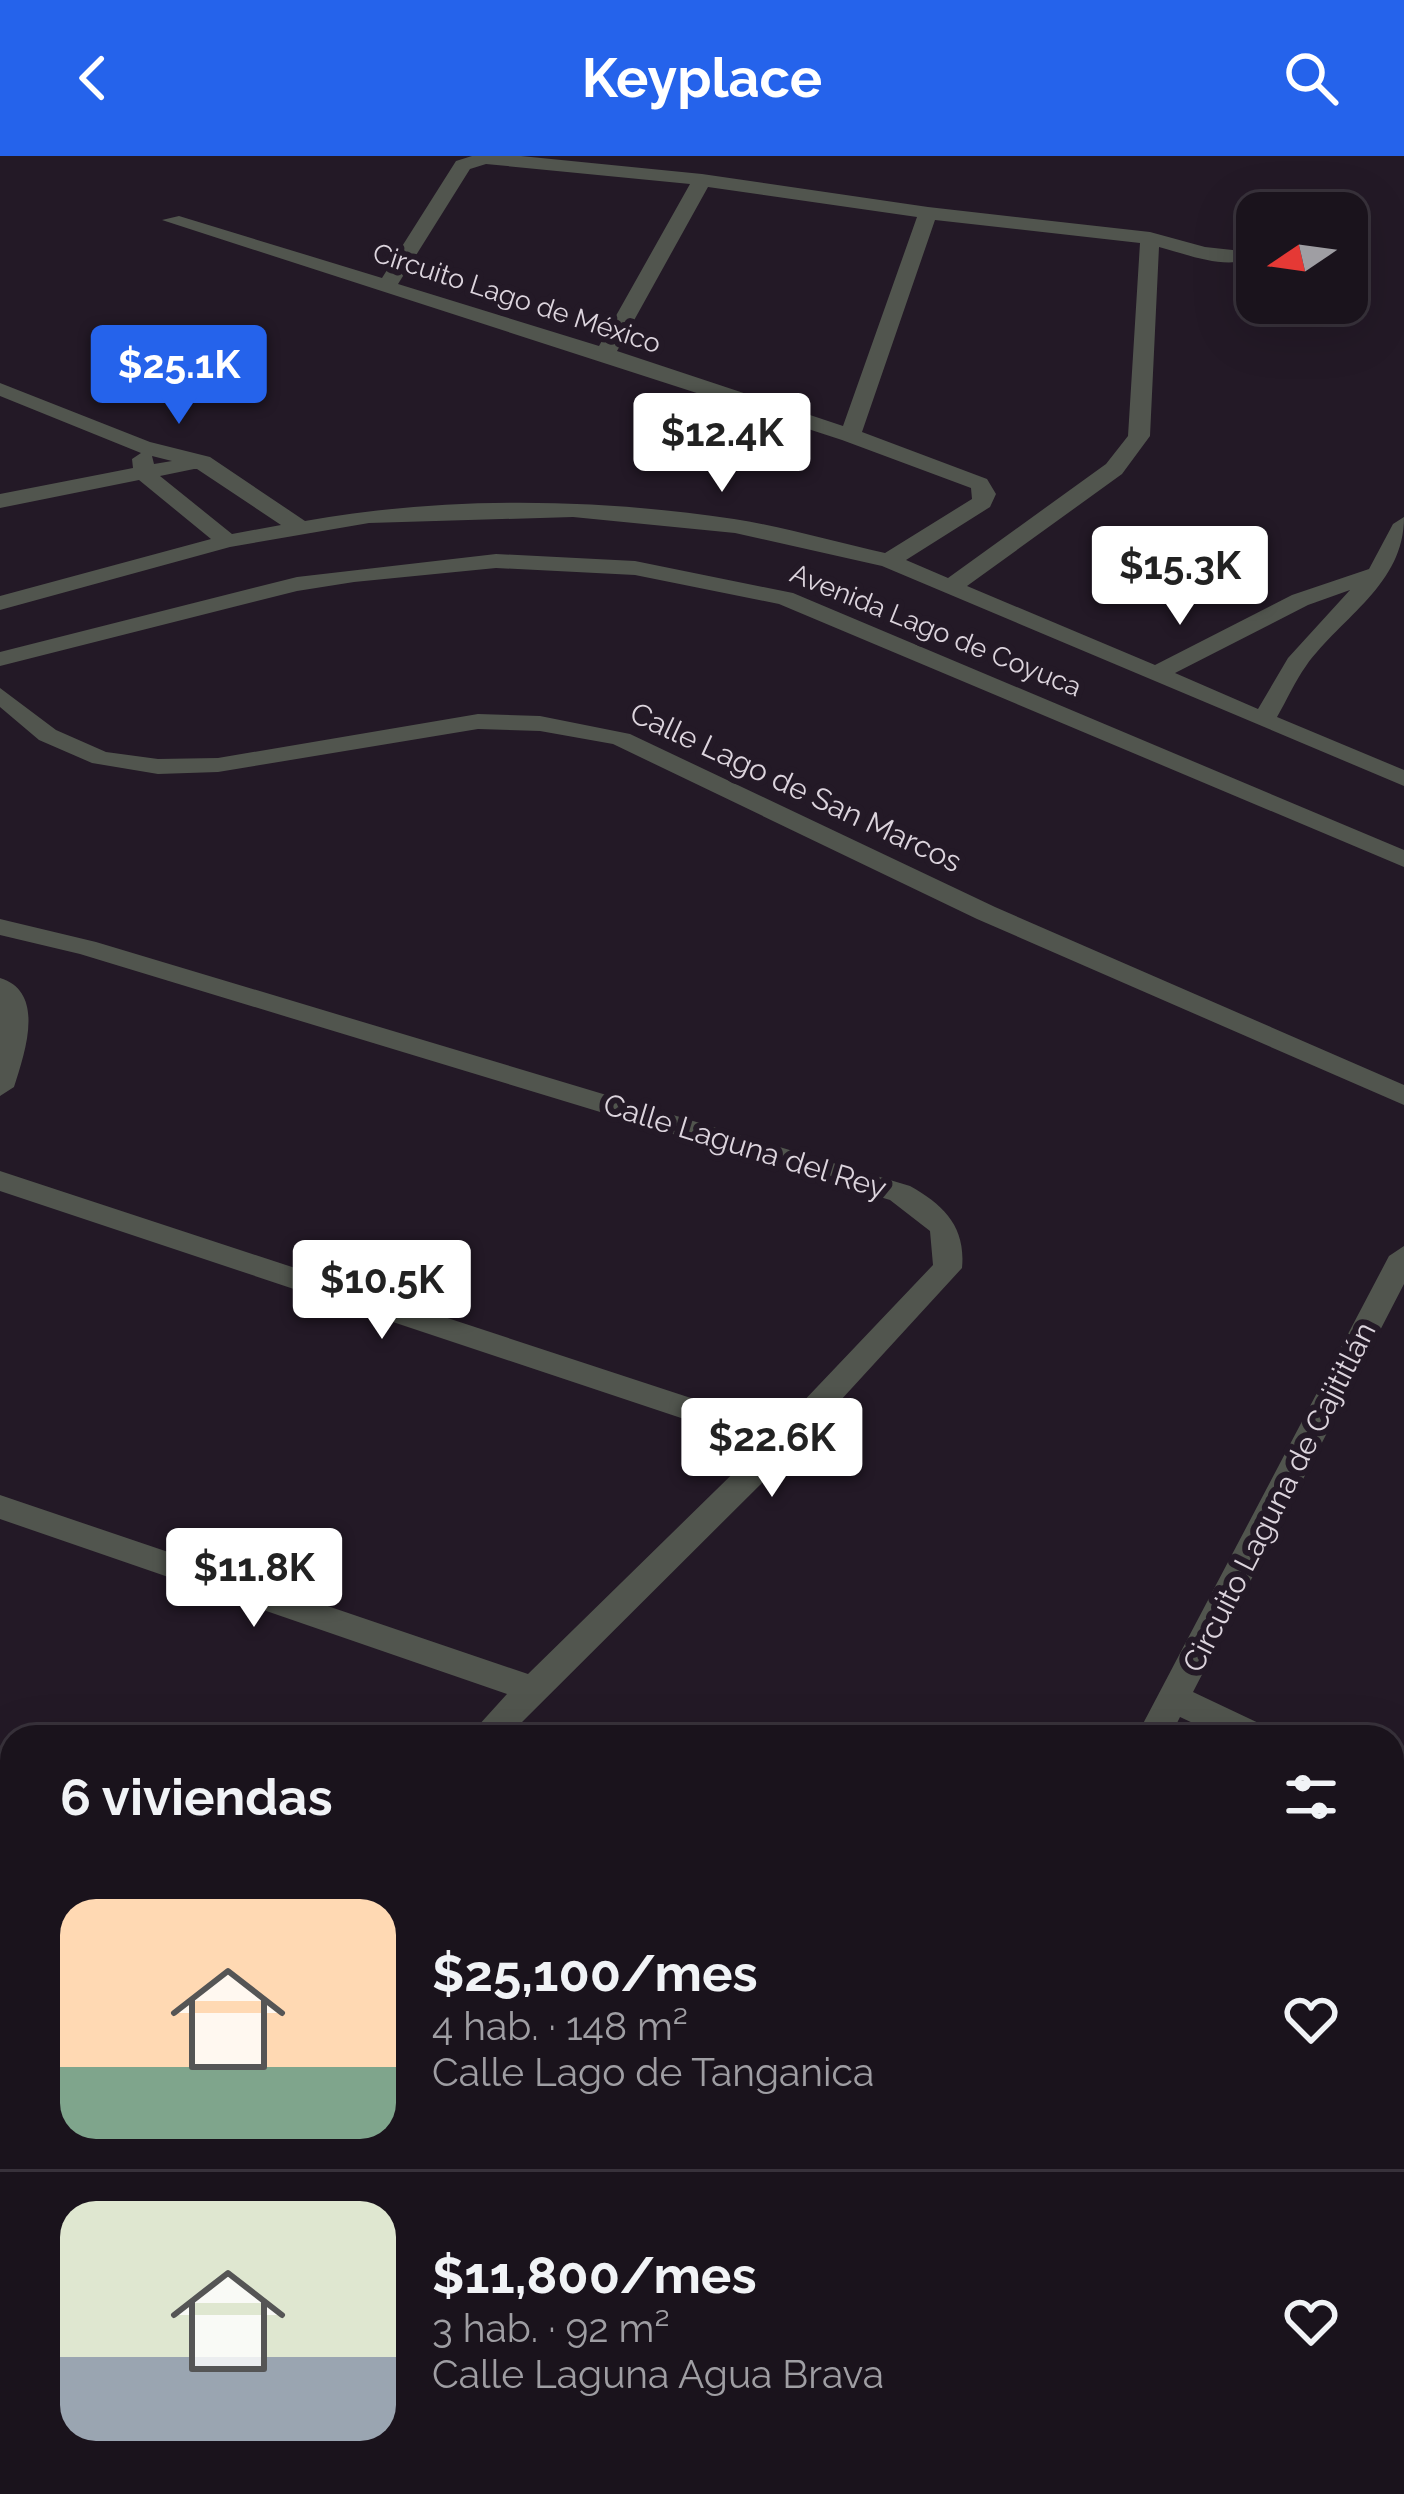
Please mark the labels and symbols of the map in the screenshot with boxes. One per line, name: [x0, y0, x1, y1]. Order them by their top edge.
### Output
north arrow: [1236, 192, 1368, 324]
street label: Circuito Lago de México: [369, 237, 665, 359]
pin: $25.1K: [81, 325, 277, 427]
pin: $12.4K: [624, 393, 820, 495]
pin: $15.3K: [1082, 526, 1278, 628]
street label: Avenida Lago de Coyuca: [786, 557, 1086, 703]
street label: Calle Lago de San Marcos: [625, 695, 967, 879]
street label: Calle Laguna del Rey: [599, 1086, 891, 1206]
pin: $10.5K: [284, 1240, 480, 1342]
street label: Circuito Laguna de Cajititlán: [1175, 1316, 1383, 1678]
pin: $22.6K: [674, 1398, 870, 1500]
pin: $11.8K: [156, 1528, 352, 1630]

